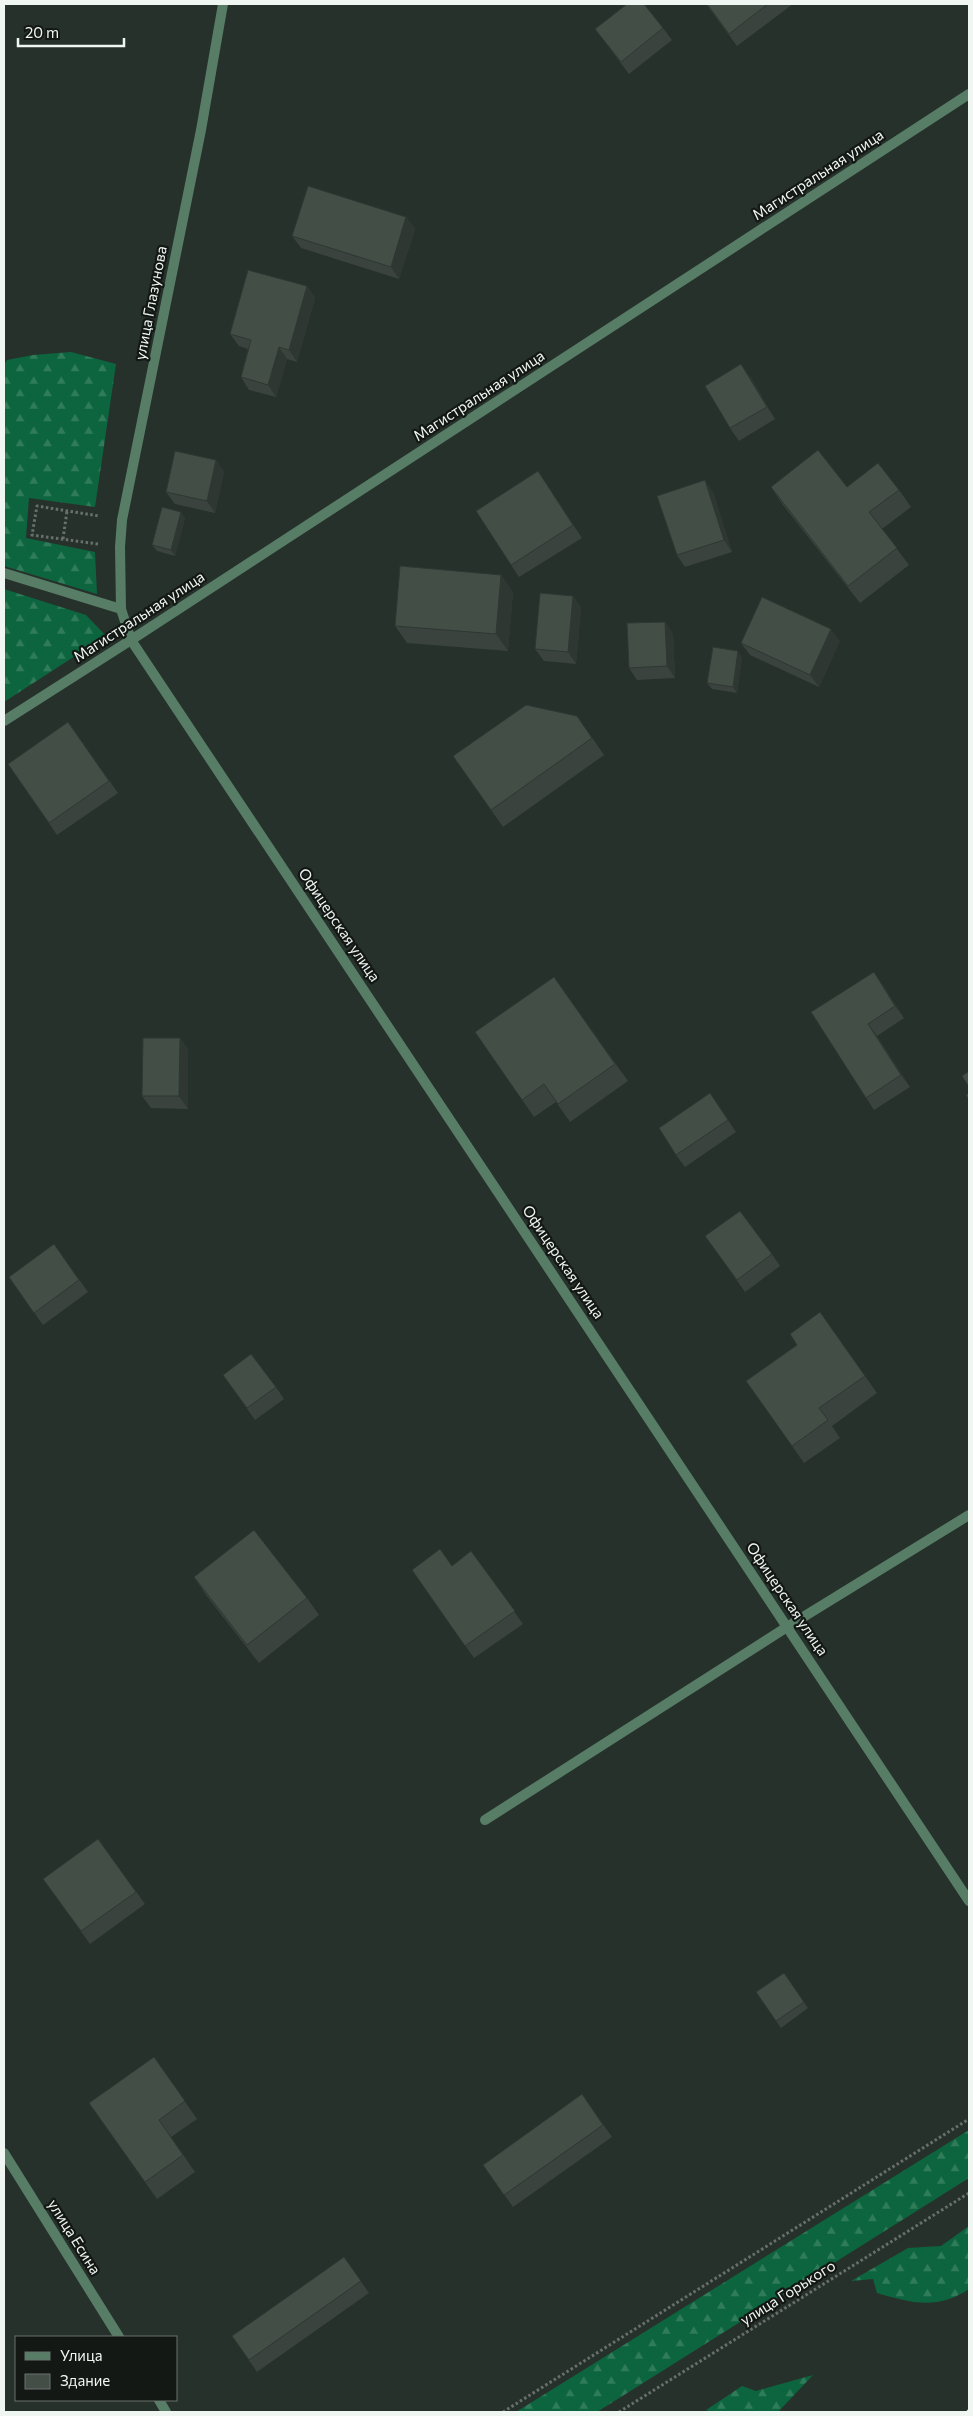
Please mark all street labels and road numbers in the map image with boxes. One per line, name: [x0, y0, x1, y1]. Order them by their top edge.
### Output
street label: Магистральная улица: [749, 125, 886, 223]
street label: улица Глазунова: [130, 244, 170, 361]
street label: Магистральная улица: [410, 346, 547, 444]
street label: Магистральная улица: [70, 567, 207, 665]
street label: Офицерская улица: [295, 864, 385, 985]
street label: Офицерская улица: [519, 1201, 609, 1322]
street label: Офицерская улица: [743, 1538, 833, 1659]
street label: улица Есина: [45, 2196, 105, 2277]
street label: улица Горького: [737, 2256, 838, 2329]

